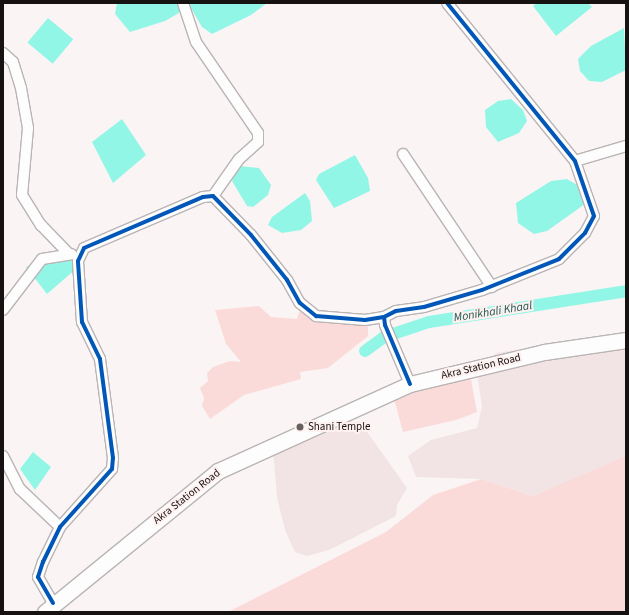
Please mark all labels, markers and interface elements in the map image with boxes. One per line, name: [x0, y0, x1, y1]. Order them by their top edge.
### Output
water label: Monikhali Khaal: [453, 299, 533, 325]
street label: Akra Station Road: [440, 351, 522, 383]
place label: Shani Temple: [308, 420, 370, 434]
marker: Shani Temple: [295, 422, 305, 432]
street label: Akra Station Road: [151, 467, 223, 527]

